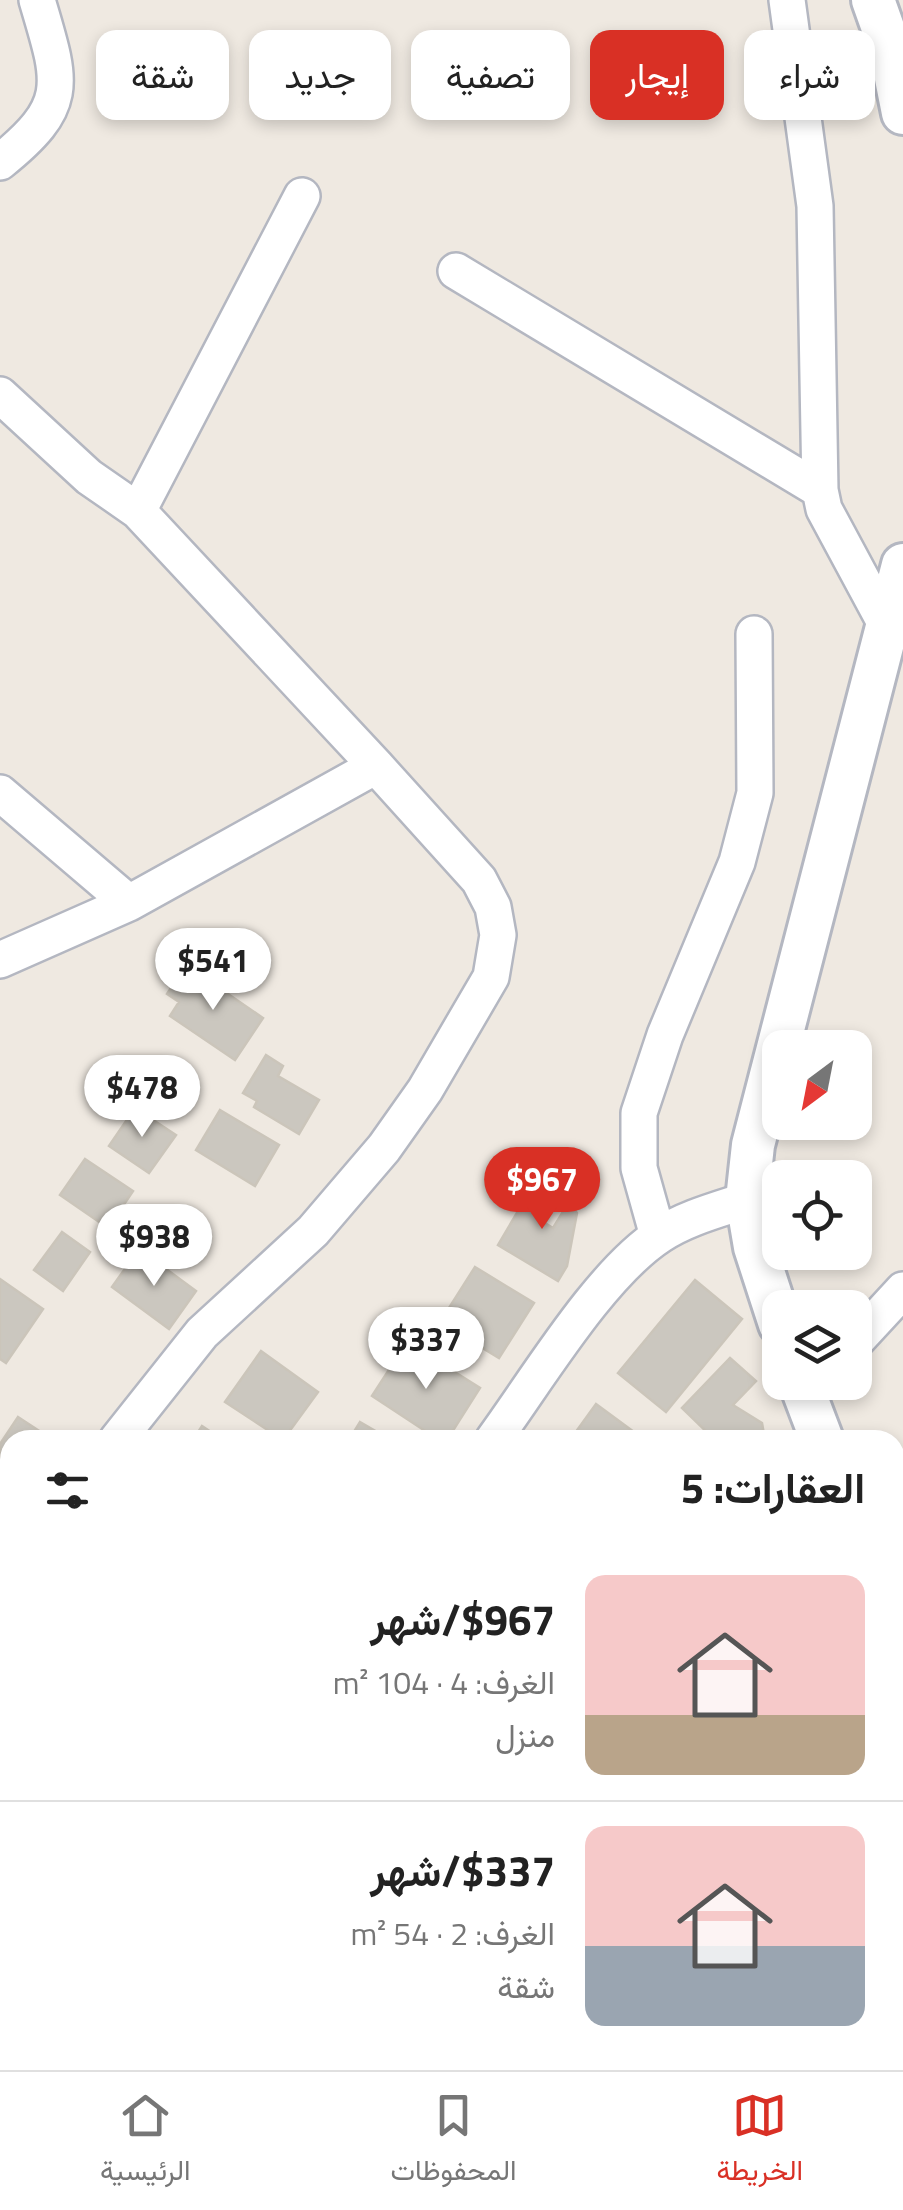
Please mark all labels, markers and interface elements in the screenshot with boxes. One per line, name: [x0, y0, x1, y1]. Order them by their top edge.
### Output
chip: شقة: [96, 30, 229, 120]
chip: جديد: [249, 30, 391, 120]
chip: تصفية: [411, 30, 570, 120]
chip: إيجار: [590, 30, 724, 120]
chip: شراء: [744, 30, 875, 120]
pin: $541: [154, 928, 272, 1013]
text: $541: [177, 936, 249, 984]
north arrow: [762, 1030, 872, 1140]
map controls: [762, 1030, 872, 1400]
pin: $478: [83, 1055, 201, 1140]
text: $478: [106, 1063, 178, 1111]
pin: $967: [483, 1147, 601, 1232]
text: $967: [506, 1155, 578, 1203]
button: locate: [762, 1160, 872, 1270]
pin: $938: [95, 1204, 213, 1289]
text: $938: [118, 1212, 190, 1260]
button: layers: [762, 1290, 872, 1400]
pin: $337: [367, 1307, 485, 1392]
text: $337: [390, 1315, 462, 1363]
text: العقارات: 5: [681, 1455, 865, 1519]
icon: filters: [40, 1463, 95, 1518]
text: $967/شهر: [370, 1587, 555, 1651]
icon: home: [665, 1615, 785, 1735]
text: الغرف: 4 · 104 m²: [333, 1658, 555, 1706]
text: منزل: [495, 1711, 555, 1759]
text: $337/شهر: [370, 1838, 555, 1902]
icon: home: [665, 1866, 785, 1986]
text: الغرف: 2 · 54 m²: [351, 1909, 555, 1957]
text: شقة: [497, 1962, 555, 2010]
tab: الرئيسية: [100, 2088, 190, 2195]
tab: المحفوظات: [390, 2088, 517, 2195]
tab: الخريطة: [716, 2088, 803, 2195]

